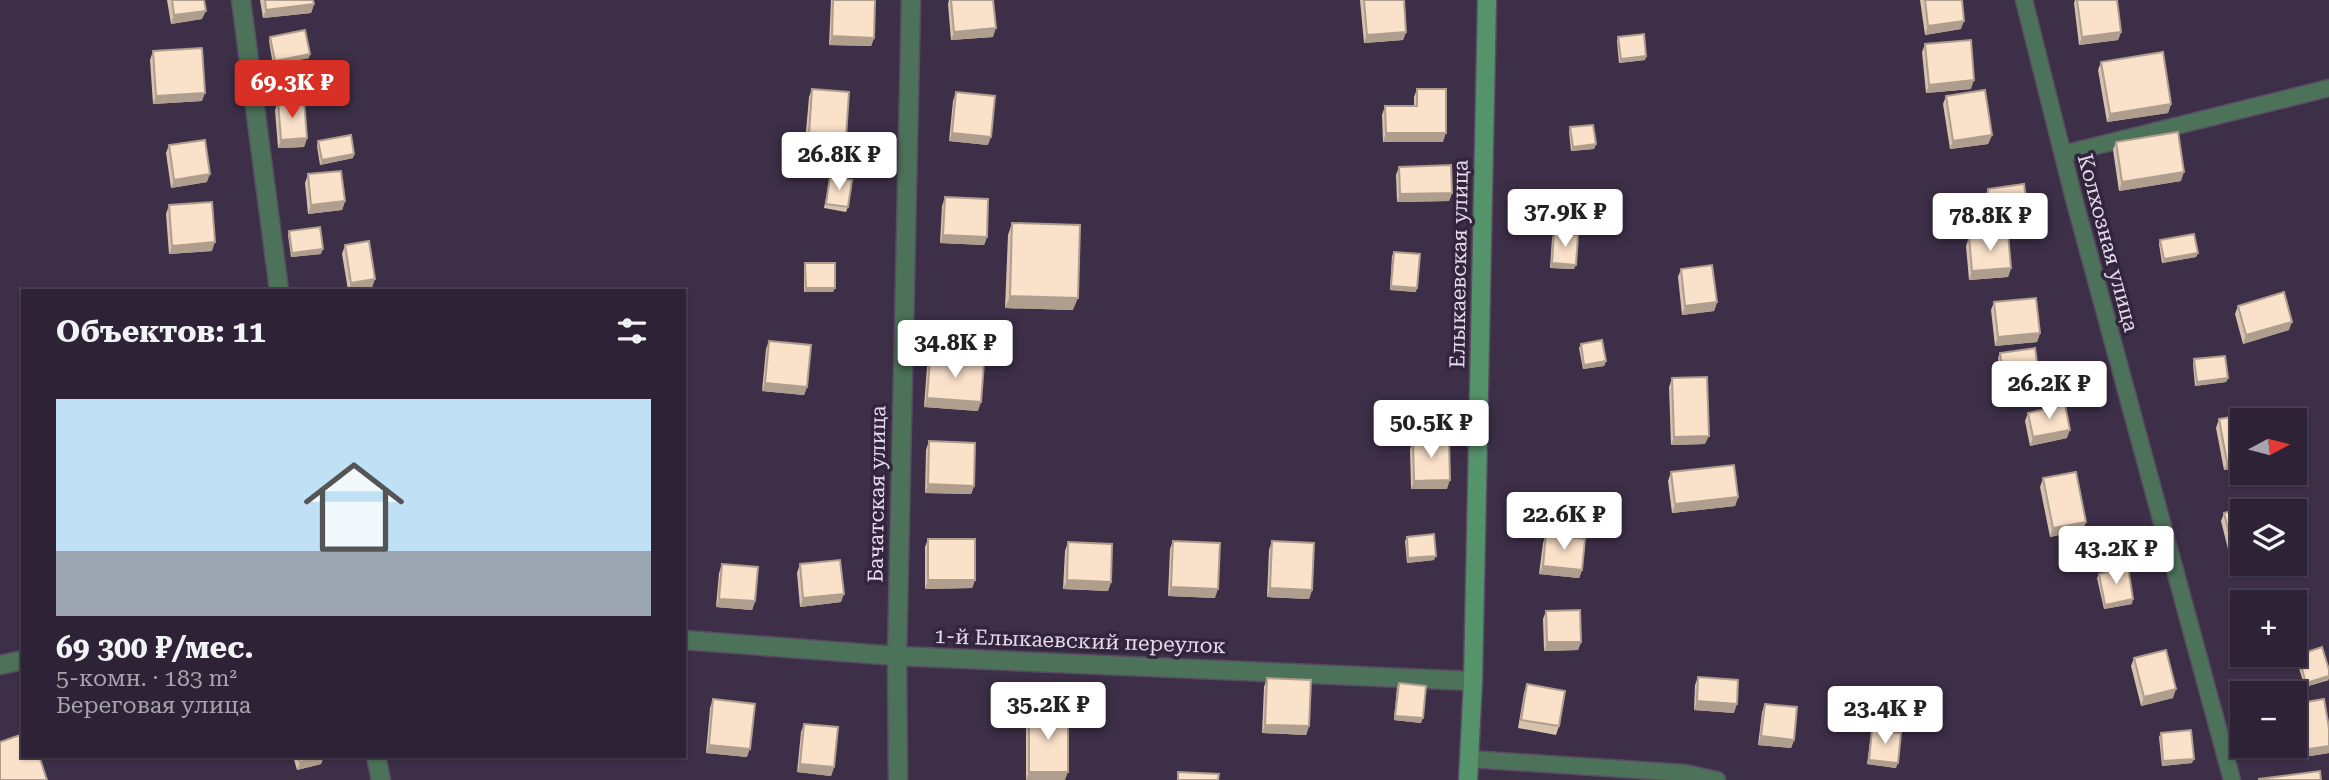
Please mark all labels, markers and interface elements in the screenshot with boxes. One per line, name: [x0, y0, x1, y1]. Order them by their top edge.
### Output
pin: 69.3K ₽: [227, 60, 357, 120]
text: 69.3K ₽: [251, 69, 333, 96]
pin: 26.8K ₽: [774, 132, 904, 192]
text: 26.8K ₽: [798, 141, 880, 168]
street label: Колхозная улица: [2073, 151, 2143, 335]
street label: Елыкаевская улица: [1445, 159, 1473, 369]
pin: 37.9K ₽: [1500, 190, 1630, 249]
pin: 78.8K ₽: [1925, 194, 2055, 253]
text: 37.9K ₽: [1524, 198, 1606, 225]
text: 78.8K ₽: [1949, 202, 2031, 229]
icon: filters: [613, 312, 651, 350]
text: Объектов: 11: [56, 314, 266, 349]
pin: 34.8K ₽: [890, 320, 1020, 380]
text: 34.8K ₽: [914, 329, 996, 356]
pin: 26.2K ₽: [1984, 362, 2114, 421]
text: 26.2K ₽: [2008, 370, 2090, 397]
pin: 50.5K ₽: [1366, 400, 1496, 460]
street label: Бачатская улица: [863, 405, 891, 583]
north arrow: [2230, 408, 2306, 485]
map controls: [2230, 408, 2307, 758]
text: 50.5K ₽: [1390, 409, 1472, 436]
icon: home: [291, 444, 417, 570]
pin: 22.6K ₽: [1499, 492, 1629, 552]
button: layers: [2230, 499, 2307, 576]
text: 22.6K ₽: [1523, 501, 1605, 528]
pin: 43.2K ₽: [2051, 526, 2181, 586]
text: 43.2K ₽: [2075, 535, 2157, 562]
button: +: [2230, 590, 2307, 667]
street label: 1-й Елыкаевский переулок: [934, 624, 1226, 658]
text: 69 300 ₽/мес.: [56, 630, 254, 665]
text: 5-комн. · 183 m²: [56, 665, 237, 692]
button: −: [2230, 681, 2307, 758]
pin: 35.2K ₽: [983, 682, 1113, 742]
pin: 23.4K ₽: [1820, 686, 1950, 746]
text: 35.2K ₽: [1007, 691, 1089, 718]
text: Береговая улица: [56, 692, 251, 719]
text: 23.4K ₽: [1844, 695, 1926, 722]

